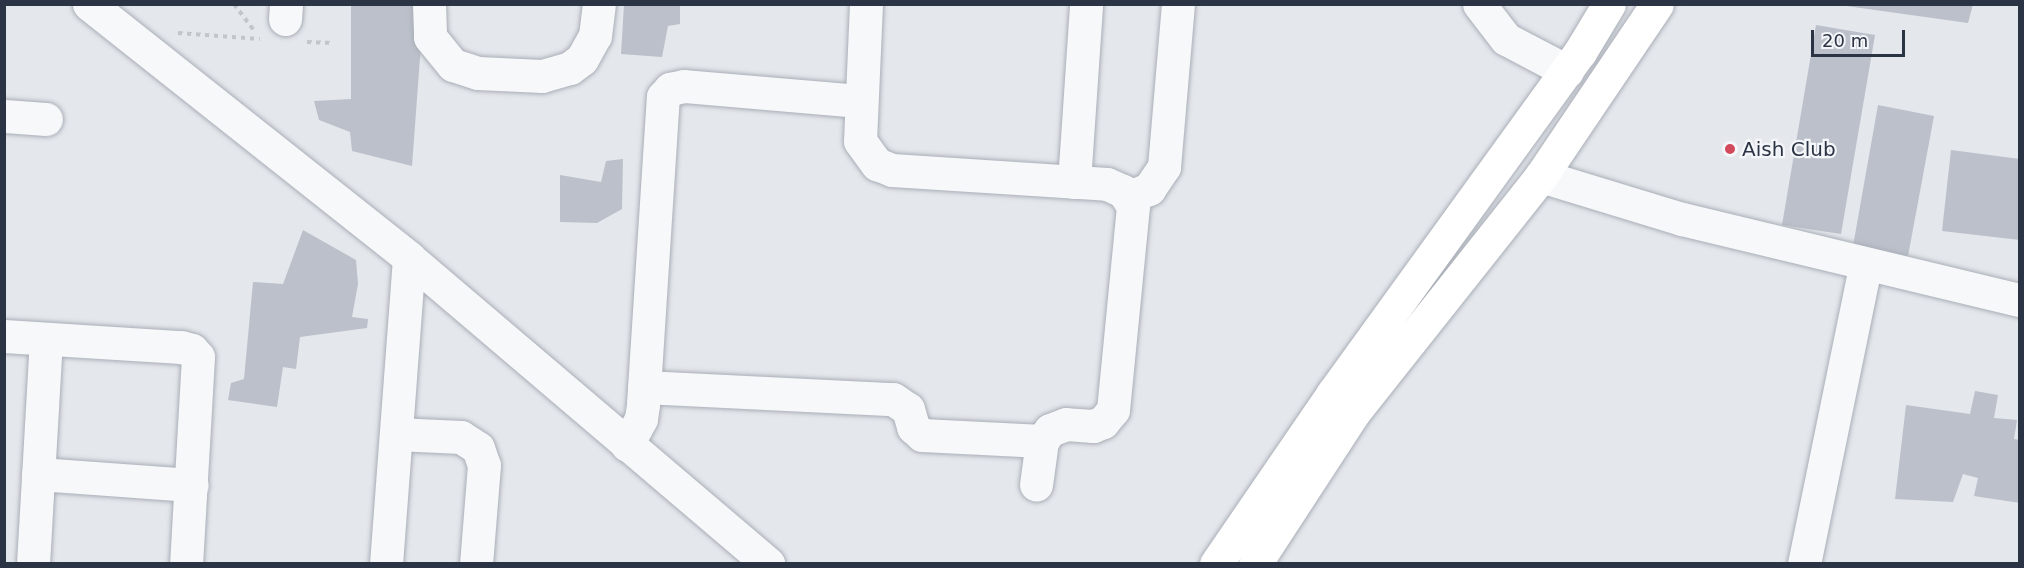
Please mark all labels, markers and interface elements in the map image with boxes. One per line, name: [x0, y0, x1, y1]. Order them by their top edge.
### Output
scale bar: [1814, 18, 1908, 56]
text: 20 m: [1822, 30, 1868, 51]
place label: Aish Club: [1742, 137, 1836, 161]
marker: Aish Club: [1723, 142, 1737, 156]

